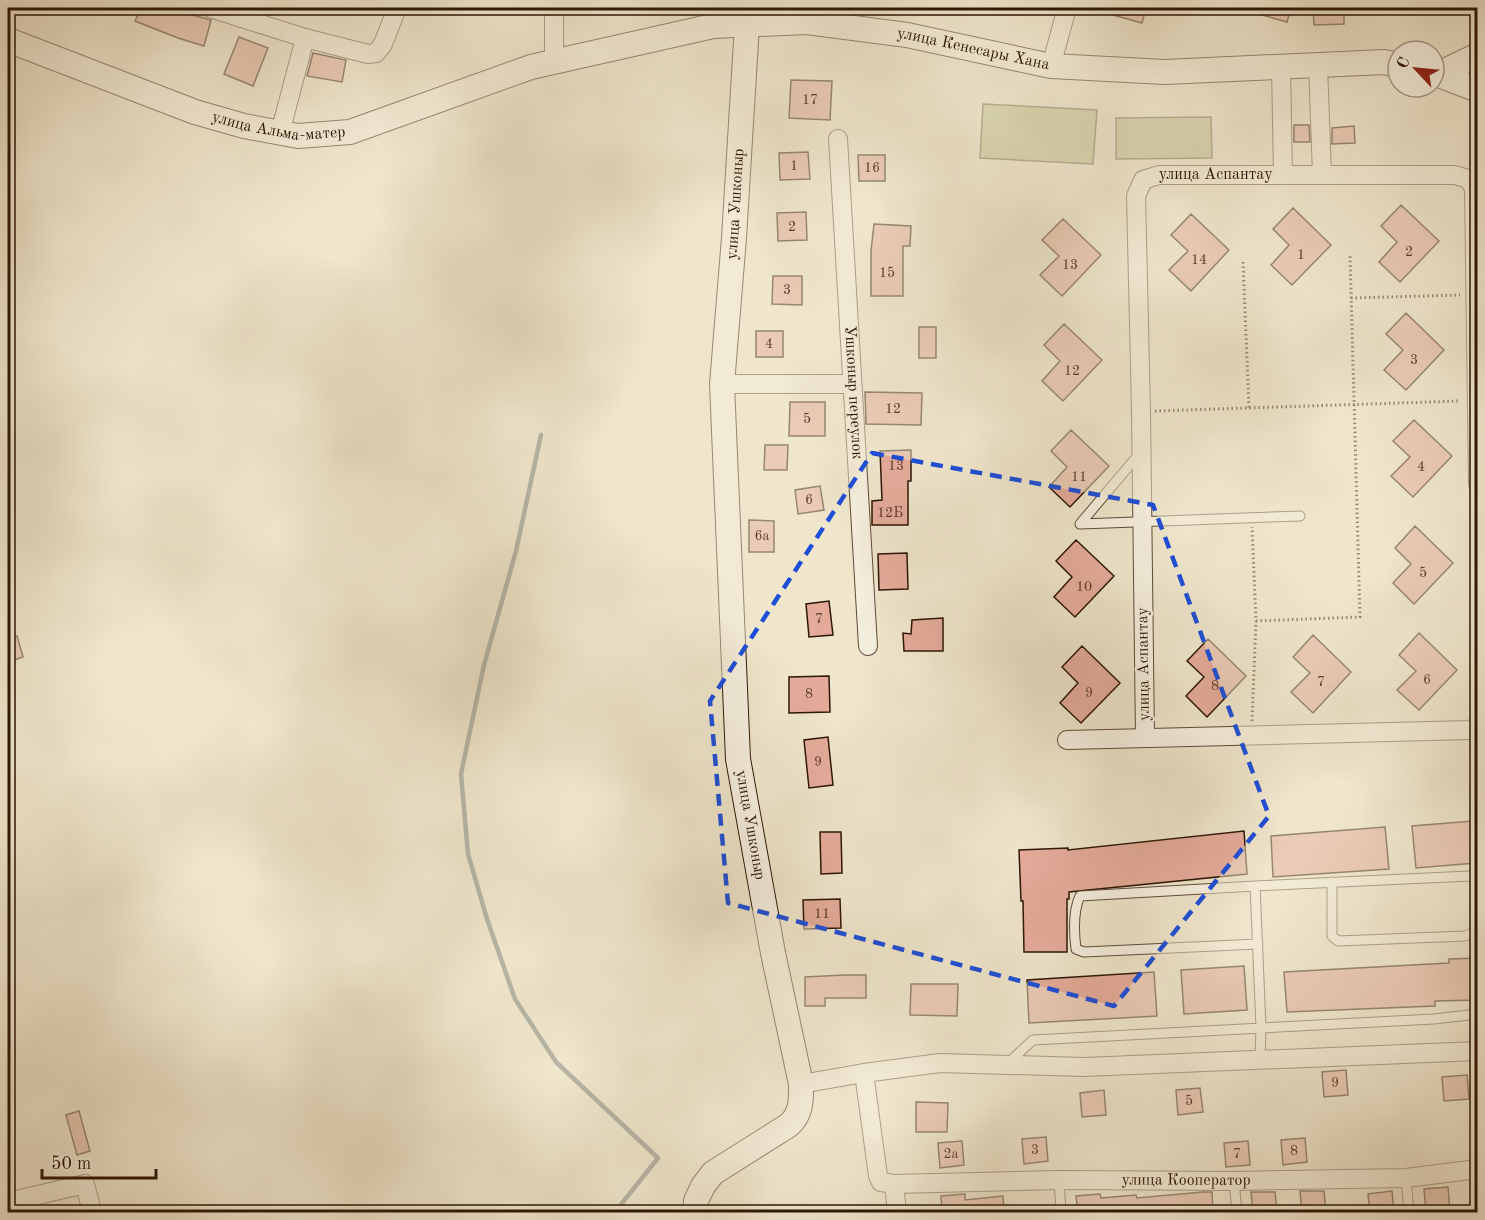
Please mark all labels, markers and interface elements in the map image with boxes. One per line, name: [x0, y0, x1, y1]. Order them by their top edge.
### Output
street label: улица Кенесары Хана: [896, 26, 1051, 73]
north arrow: [1386, 39, 1446, 99]
text: С: [1395, 55, 1414, 72]
house number: 17: [802, 93, 818, 107]
street label: улица Альма-матер: [210, 109, 346, 144]
street label: улица Ушконыр: [724, 148, 747, 260]
house number: 1: [790, 159, 798, 173]
house number: 16: [864, 161, 880, 175]
street label: улица Аспантау: [1159, 167, 1273, 183]
house number: 2: [788, 220, 796, 234]
house number: 2: [1405, 245, 1413, 259]
house number: 1: [1297, 248, 1305, 262]
house number: 14: [1191, 253, 1207, 267]
house number: 13: [1062, 258, 1078, 272]
house number: 15: [879, 266, 895, 280]
house number: 3: [783, 283, 791, 297]
street label: Ушконыр переулок: [841, 325, 865, 460]
house number: 4: [765, 337, 773, 351]
house number: 3: [1410, 353, 1418, 367]
house number: 12: [1064, 364, 1080, 378]
house number: 12: [885, 402, 901, 416]
house number: 5: [803, 412, 811, 426]
house number: 13: [888, 459, 904, 473]
house number: 4: [1417, 460, 1425, 474]
house number: 11: [1071, 470, 1087, 484]
house number: 6: [805, 493, 813, 507]
house number: 12Б: [877, 506, 903, 520]
house number: 6а: [754, 529, 770, 543]
house number: 5: [1419, 566, 1427, 580]
house number: 10: [1076, 580, 1092, 594]
street label: улица Аспантау: [1135, 606, 1153, 721]
house number: 7: [815, 612, 823, 626]
house number: 6: [1423, 673, 1431, 687]
house number: 7: [1317, 675, 1325, 689]
house number: 8: [1211, 679, 1219, 693]
house number: 9: [1085, 686, 1093, 700]
house number: 8: [805, 687, 813, 701]
house number: 9: [814, 755, 822, 769]
street label: улица Ушконыр: [732, 769, 768, 881]
house number: 11: [814, 907, 830, 921]
house number: 9: [1331, 1076, 1339, 1090]
house number: 5: [1185, 1094, 1193, 1108]
scale bar: [42, 1142, 156, 1180]
house number: 3: [1031, 1143, 1039, 1157]
house number: 8: [1290, 1144, 1298, 1158]
house number: 2а: [943, 1147, 959, 1161]
house number: 7: [1233, 1147, 1241, 1161]
text: 50 m: [51, 1155, 91, 1173]
street label: улица Кооператор: [1122, 1172, 1251, 1189]

